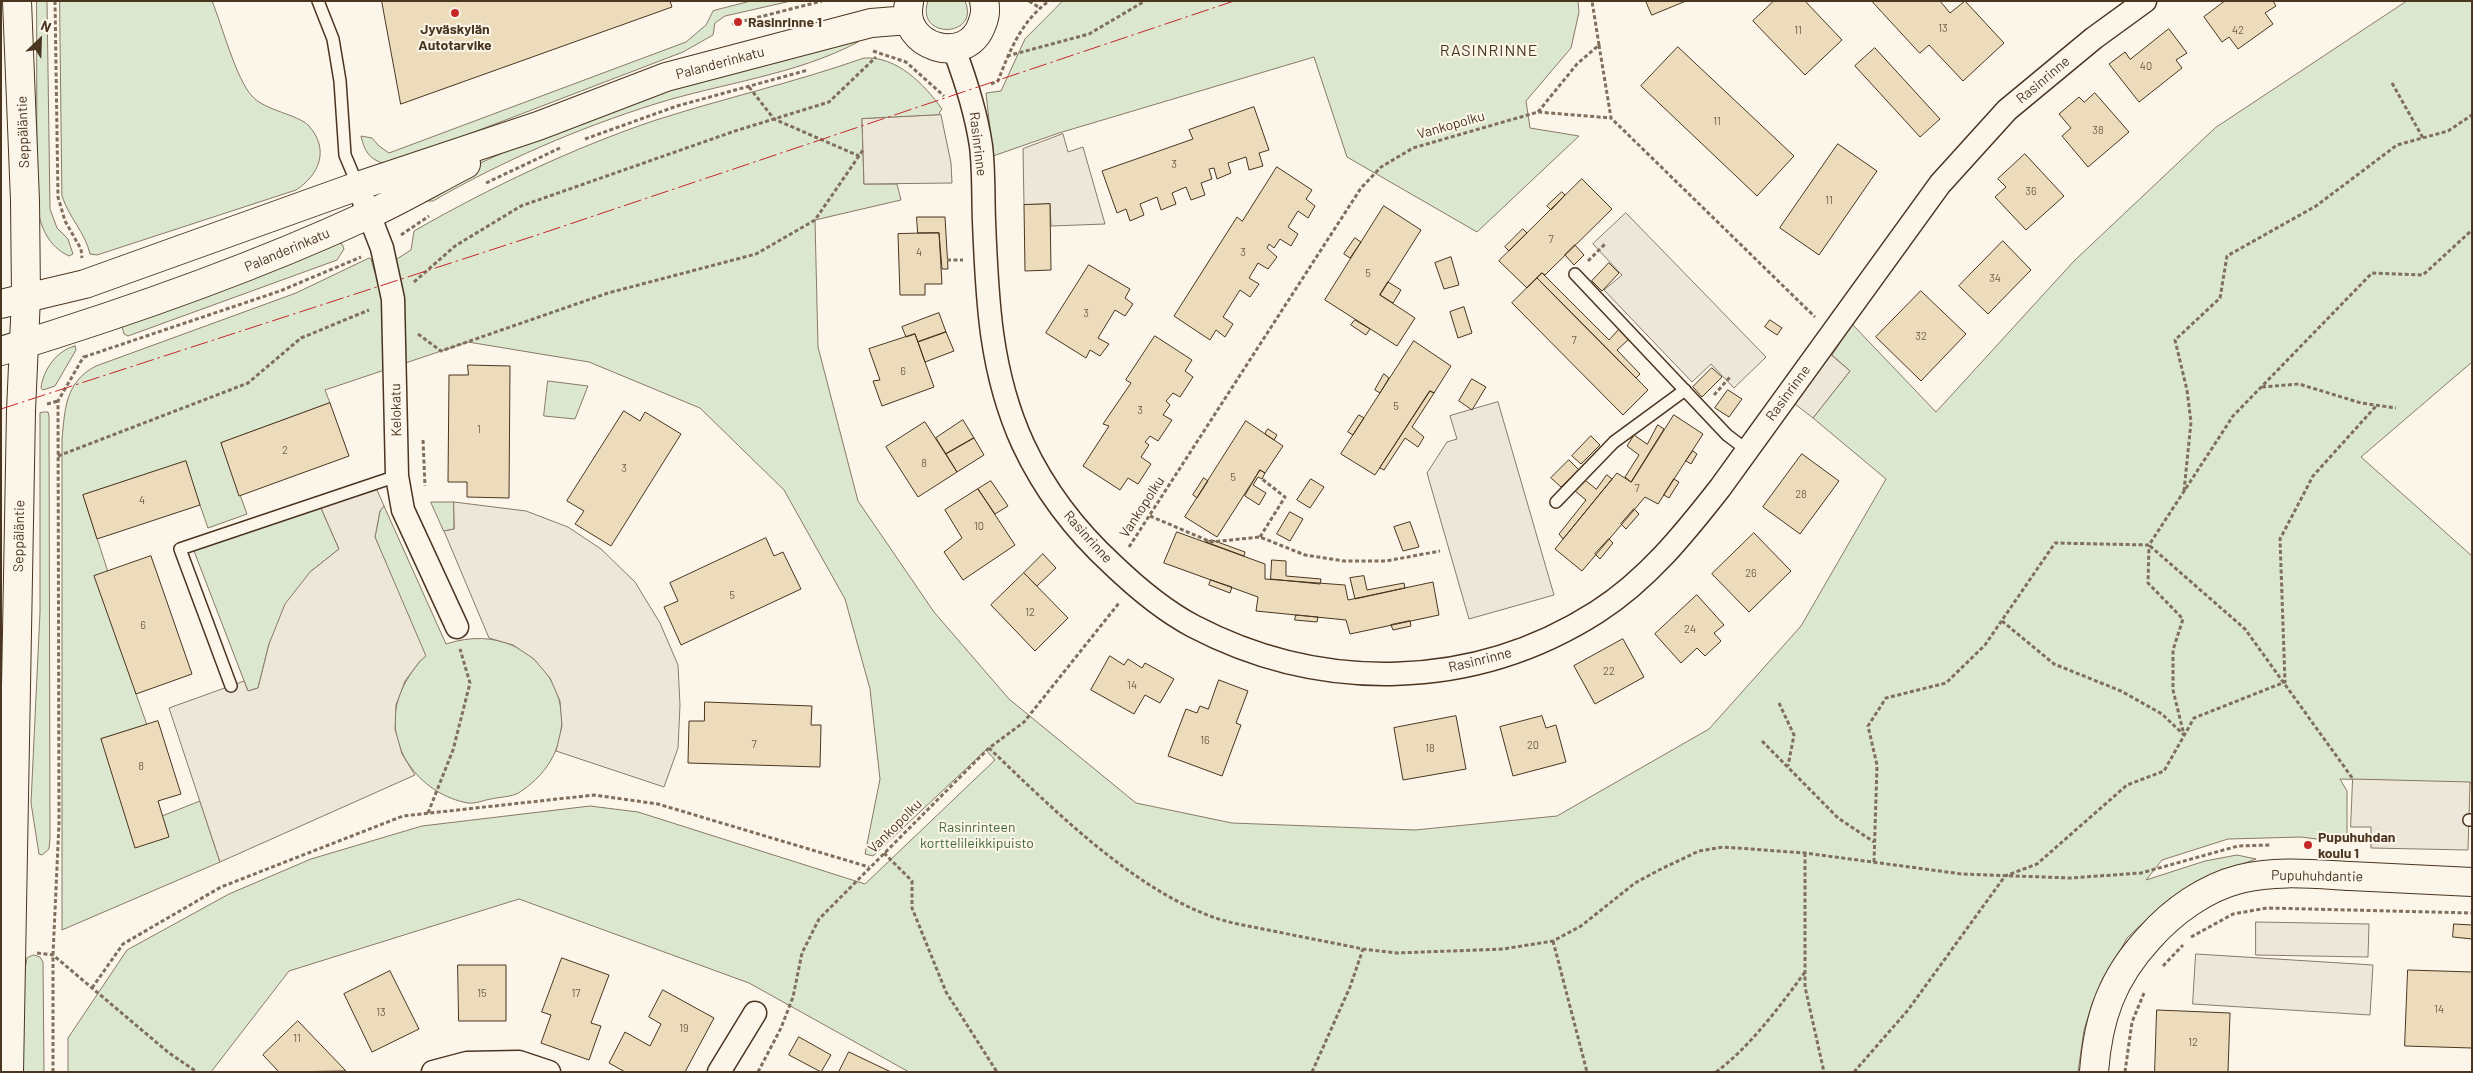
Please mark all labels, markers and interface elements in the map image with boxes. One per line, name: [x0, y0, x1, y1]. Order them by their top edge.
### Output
marker: Jyväskylän Autotarvike: [449, 7, 461, 19]
place label: Rasinrinne 1: [748, 14, 822, 30]
north arrow: [15, 15, 65, 65]
text: N: [39, 16, 54, 35]
marker: Rasinrinne 1: [732, 16, 744, 28]
place label: Jyväskylän Autotarvike: [418, 21, 492, 54]
house number: 13: [1938, 21, 1948, 35]
house number: 11: [1794, 23, 1802, 37]
house number: 42: [2232, 23, 2244, 37]
district label: RASINRINNE: [1438, 41, 1540, 61]
street label: Palanderinkatu: [674, 43, 766, 83]
street label: Rasinrinne: [2013, 53, 2073, 107]
house number: 40: [2140, 59, 2152, 73]
street label: Seppäläntie: [13, 96, 33, 168]
street label: Vankopolku: [1415, 107, 1487, 143]
street label: Rasinrinne: [966, 111, 990, 177]
house number: 11: [1713, 114, 1721, 128]
house number: 38: [2092, 123, 2104, 137]
house number: 3: [1171, 157, 1177, 171]
house number: 36: [2025, 184, 2037, 198]
house number: 11: [1825, 193, 1833, 207]
street label: Palanderinkatu: [242, 224, 332, 276]
house number: 7: [1548, 232, 1554, 246]
house number: 4: [916, 245, 922, 259]
house number: 3: [1240, 245, 1246, 259]
house number: 5: [1365, 266, 1371, 280]
house number: 34: [1989, 271, 2001, 285]
house number: 3: [1083, 306, 1089, 320]
house number: 32: [1915, 329, 1927, 343]
house number: 7: [1571, 333, 1577, 347]
street label: Rasinrinne: [1762, 362, 1814, 424]
house number: 6: [900, 364, 906, 378]
street label: Kelokatu: [387, 383, 405, 437]
house number: 5: [1393, 399, 1399, 413]
house number: 3: [1137, 403, 1143, 417]
house number: 1: [477, 422, 481, 436]
house number: 2: [282, 443, 288, 457]
house number: 8: [921, 456, 927, 470]
house number: 3: [621, 461, 627, 475]
house number: 5: [1230, 470, 1236, 484]
street label: Vankopolku: [1116, 473, 1168, 541]
house number: 7: [1634, 481, 1640, 495]
house number: 28: [1795, 487, 1807, 501]
house number: 4: [139, 493, 145, 507]
street label: Seppäläntie: [10, 500, 28, 572]
street label: Rasinrinne: [1060, 507, 1116, 567]
house number: 10: [974, 519, 984, 533]
house number: 26: [1745, 566, 1757, 580]
house number: 5: [729, 588, 735, 602]
house number: 12: [1025, 605, 1035, 619]
house number: 6: [140, 618, 146, 632]
house number: 24: [1684, 622, 1696, 636]
street label: Rasinrinne: [1447, 644, 1513, 676]
house number: 22: [1603, 664, 1615, 678]
house number: 14: [1127, 678, 1137, 692]
house number: 16: [1200, 733, 1210, 747]
house number: 7: [751, 737, 757, 751]
house number: 20: [1527, 738, 1539, 752]
house number: 18: [1425, 741, 1435, 755]
house number: 8: [138, 759, 144, 773]
street label: Vankopolku: [864, 795, 926, 857]
park label: Rasinrinteen korttelileikkipuisto: [920, 819, 1034, 852]
place label: Pupuhuhdan koulu 1: [2318, 829, 2395, 862]
marker: Pupuhuhdan koulu 1: [2302, 839, 2314, 851]
street label: Pupuhuhdantie: [2271, 867, 2363, 885]
house number: 15: [477, 986, 487, 1000]
house number: 17: [571, 986, 581, 1000]
house number: 14: [2434, 1002, 2444, 1016]
house number: 13: [376, 1005, 386, 1019]
house number: 19: [679, 1021, 689, 1035]
house number: 11: [293, 1031, 301, 1045]
house number: 12: [2188, 1035, 2198, 1049]

